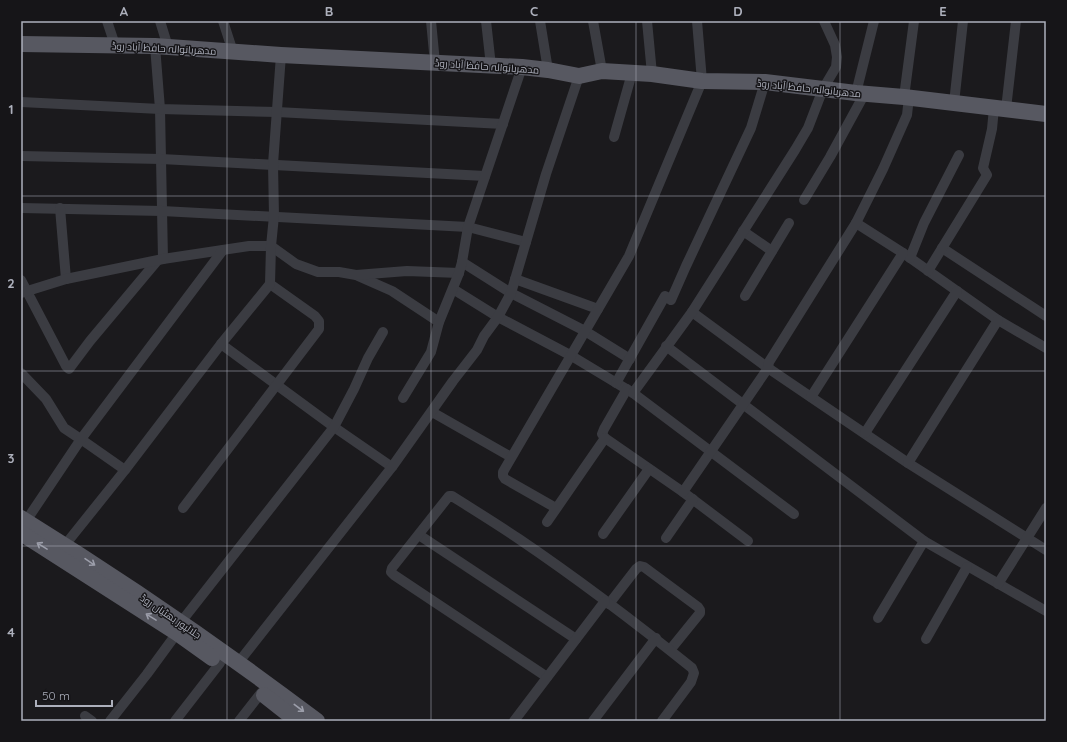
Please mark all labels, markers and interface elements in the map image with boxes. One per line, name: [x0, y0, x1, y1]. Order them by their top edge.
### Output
text: A: [120, 3, 129, 19]
text: B: [325, 3, 333, 19]
text: C: [530, 3, 538, 19]
text: D: [733, 3, 743, 19]
text: E: [939, 3, 947, 19]
street label: مدھریانوالہ حافظ آباد روڈ: [111, 39, 217, 58]
street label: مدھریانوالہ حافظ آباد روڈ: [434, 56, 540, 77]
street label: مدھریانوالہ حافظ آباد روڈ: [756, 77, 862, 100]
text: 1: [8, 101, 14, 117]
text: 2: [7, 275, 15, 291]
text: 3: [8, 450, 15, 466]
one-way arrow: [37, 542, 48, 550]
one-way arrow: [84, 557, 95, 566]
street label: جلالپور بھٹیاں روڈ: [138, 591, 204, 642]
one-way arrow: [145, 613, 157, 621]
text: 4: [7, 624, 15, 640]
scale bar: [36, 682, 112, 708]
text: 50 m: [42, 688, 70, 703]
one-way arrow: [294, 704, 305, 712]

